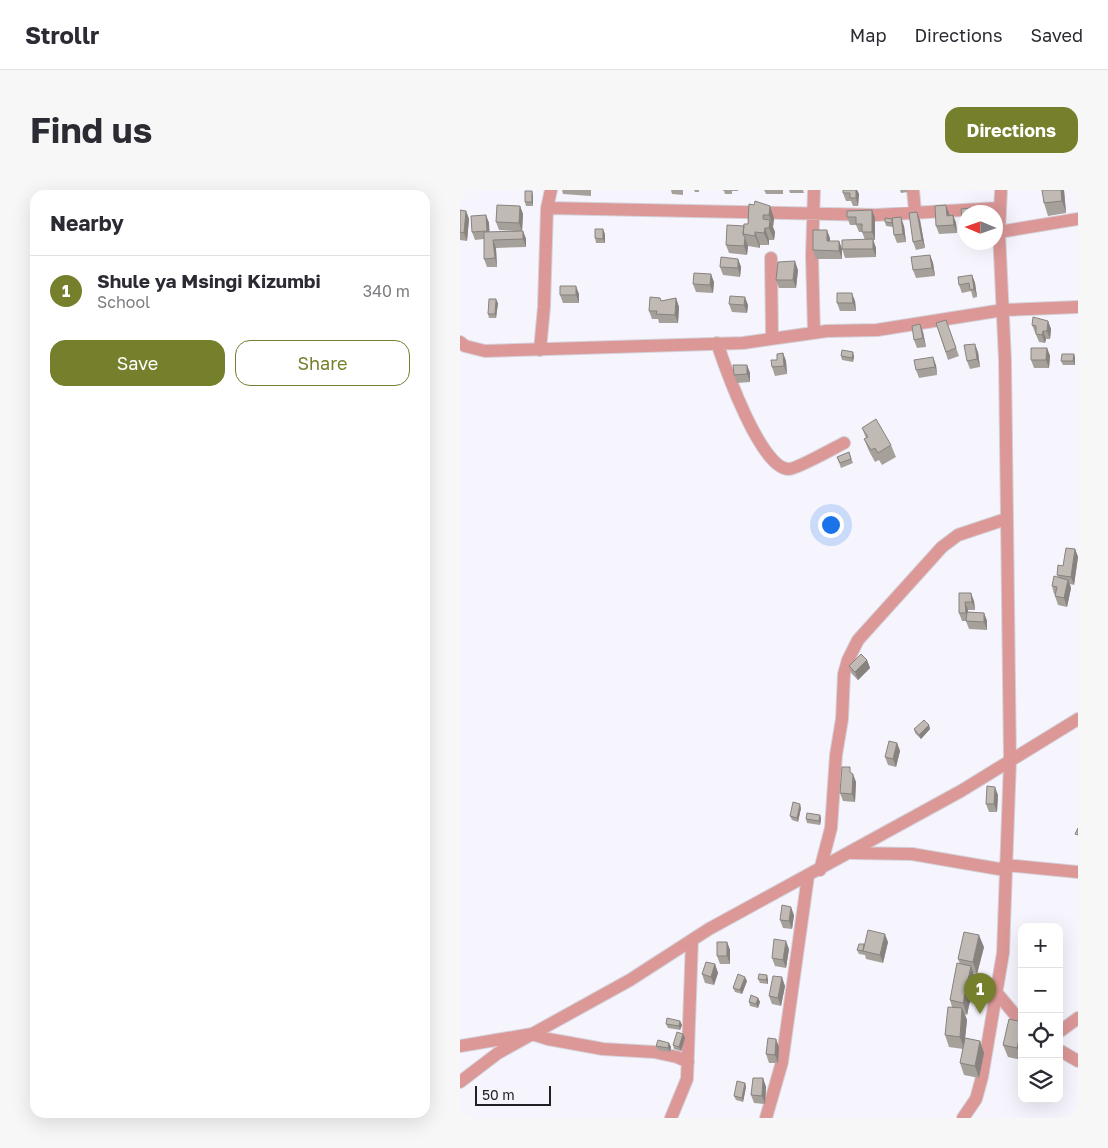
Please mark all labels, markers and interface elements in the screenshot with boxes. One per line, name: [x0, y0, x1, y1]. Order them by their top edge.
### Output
text: Strollr: [25, 20, 99, 49]
text: Map: [850, 24, 886, 46]
text: Directions: [914, 24, 1002, 46]
text: Saved: [1030, 24, 1083, 46]
button: Directions: [945, 107, 1078, 153]
text: Find us: [30, 109, 152, 151]
north arrow: [958, 205, 1003, 250]
text: Nearby: [50, 210, 124, 236]
text: Shule ya Msingi Kizumbi: [97, 269, 321, 292]
text: 1: [62, 281, 70, 301]
text: 340 m: [363, 281, 410, 301]
text: School: [97, 292, 150, 312]
button: Save: [50, 340, 225, 386]
button: Share: [235, 340, 410, 386]
your location: [818, 512, 844, 538]
map controls: [1018, 923, 1063, 1103]
button: +: [1018, 923, 1063, 968]
button: −: [1018, 968, 1063, 1013]
pin: 1: [964, 973, 996, 1014]
button: locate: [1018, 1013, 1063, 1058]
button: layers: [1018, 1058, 1063, 1103]
scale bar: [475, 1083, 551, 1106]
text: 50 m: [482, 1086, 515, 1103]

